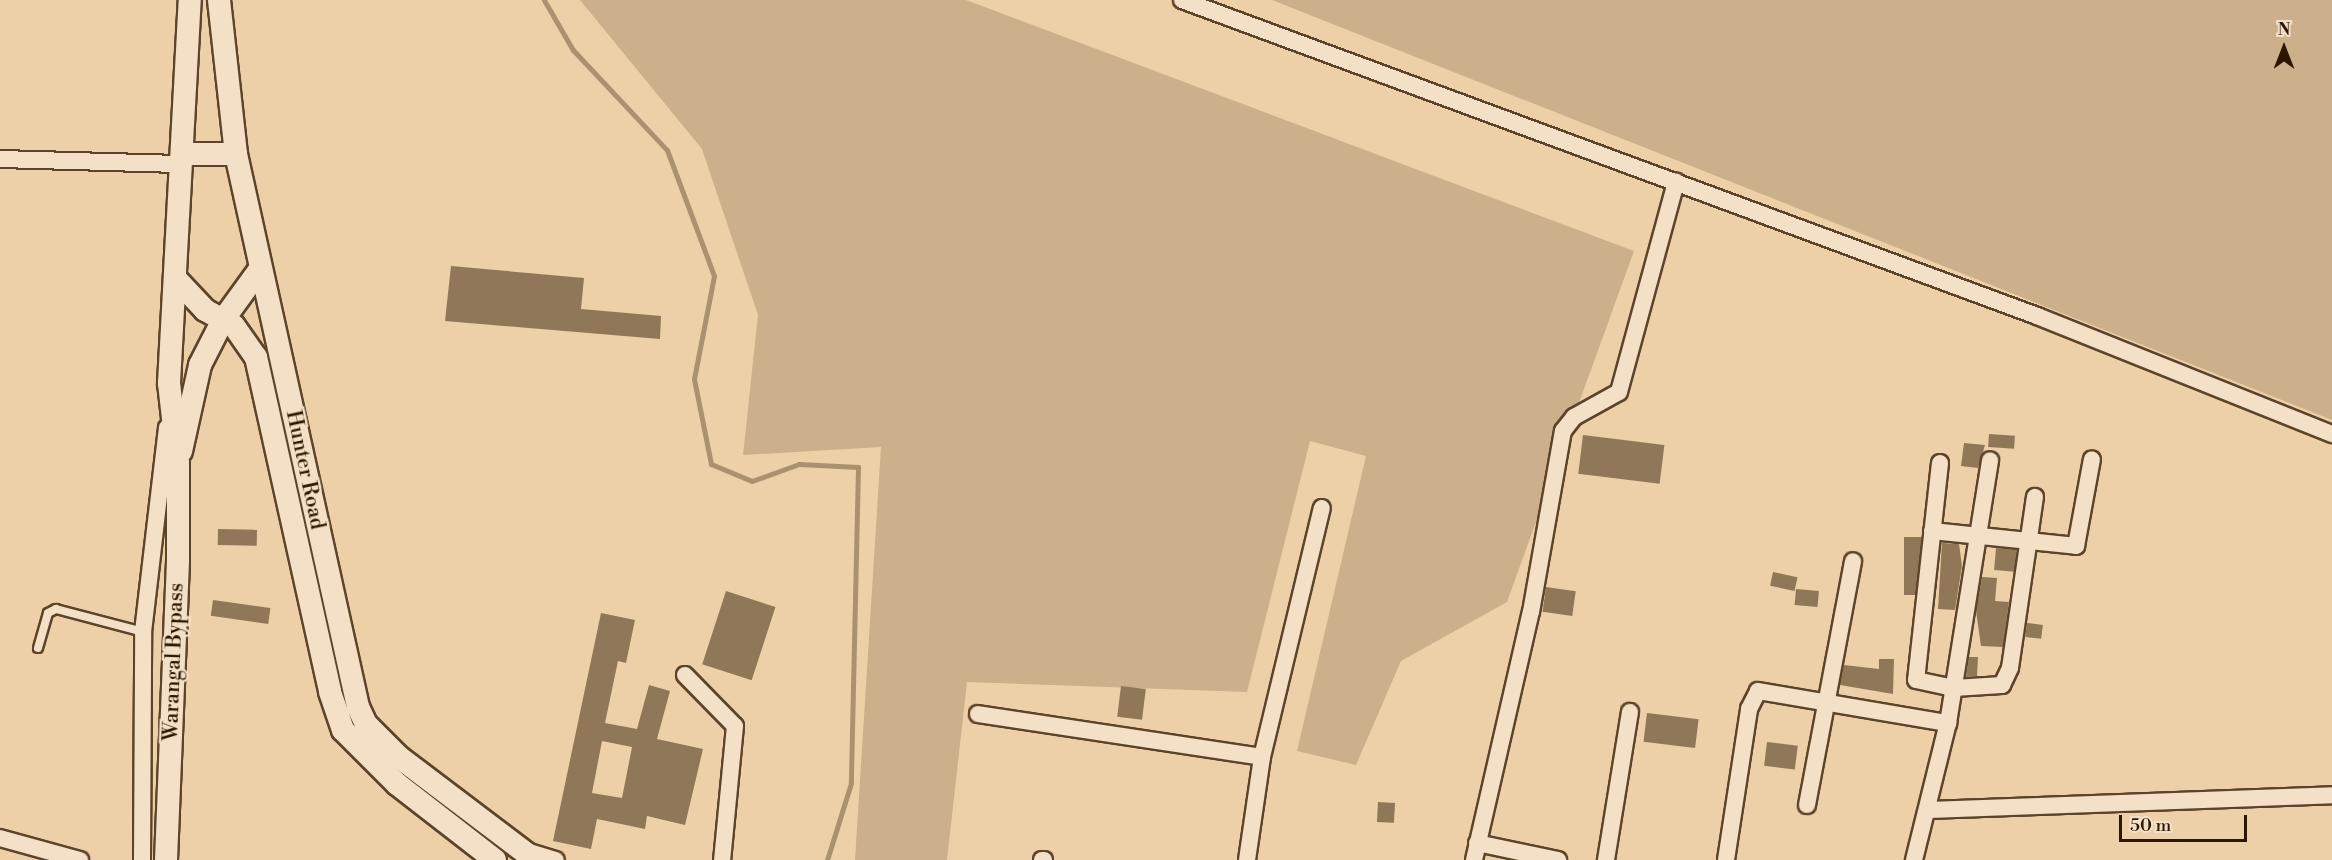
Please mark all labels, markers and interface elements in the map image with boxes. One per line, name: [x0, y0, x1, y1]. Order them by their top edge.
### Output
north arrow: [2254, 18, 2314, 78]
text: N: [2278, 20, 2290, 40]
street label: Hunter Road: [280, 408, 330, 532]
street label: Warangal Bypass: [159, 583, 189, 741]
scale bar: [2122, 803, 2250, 841]
text: 50 m: [2130, 814, 2171, 837]

